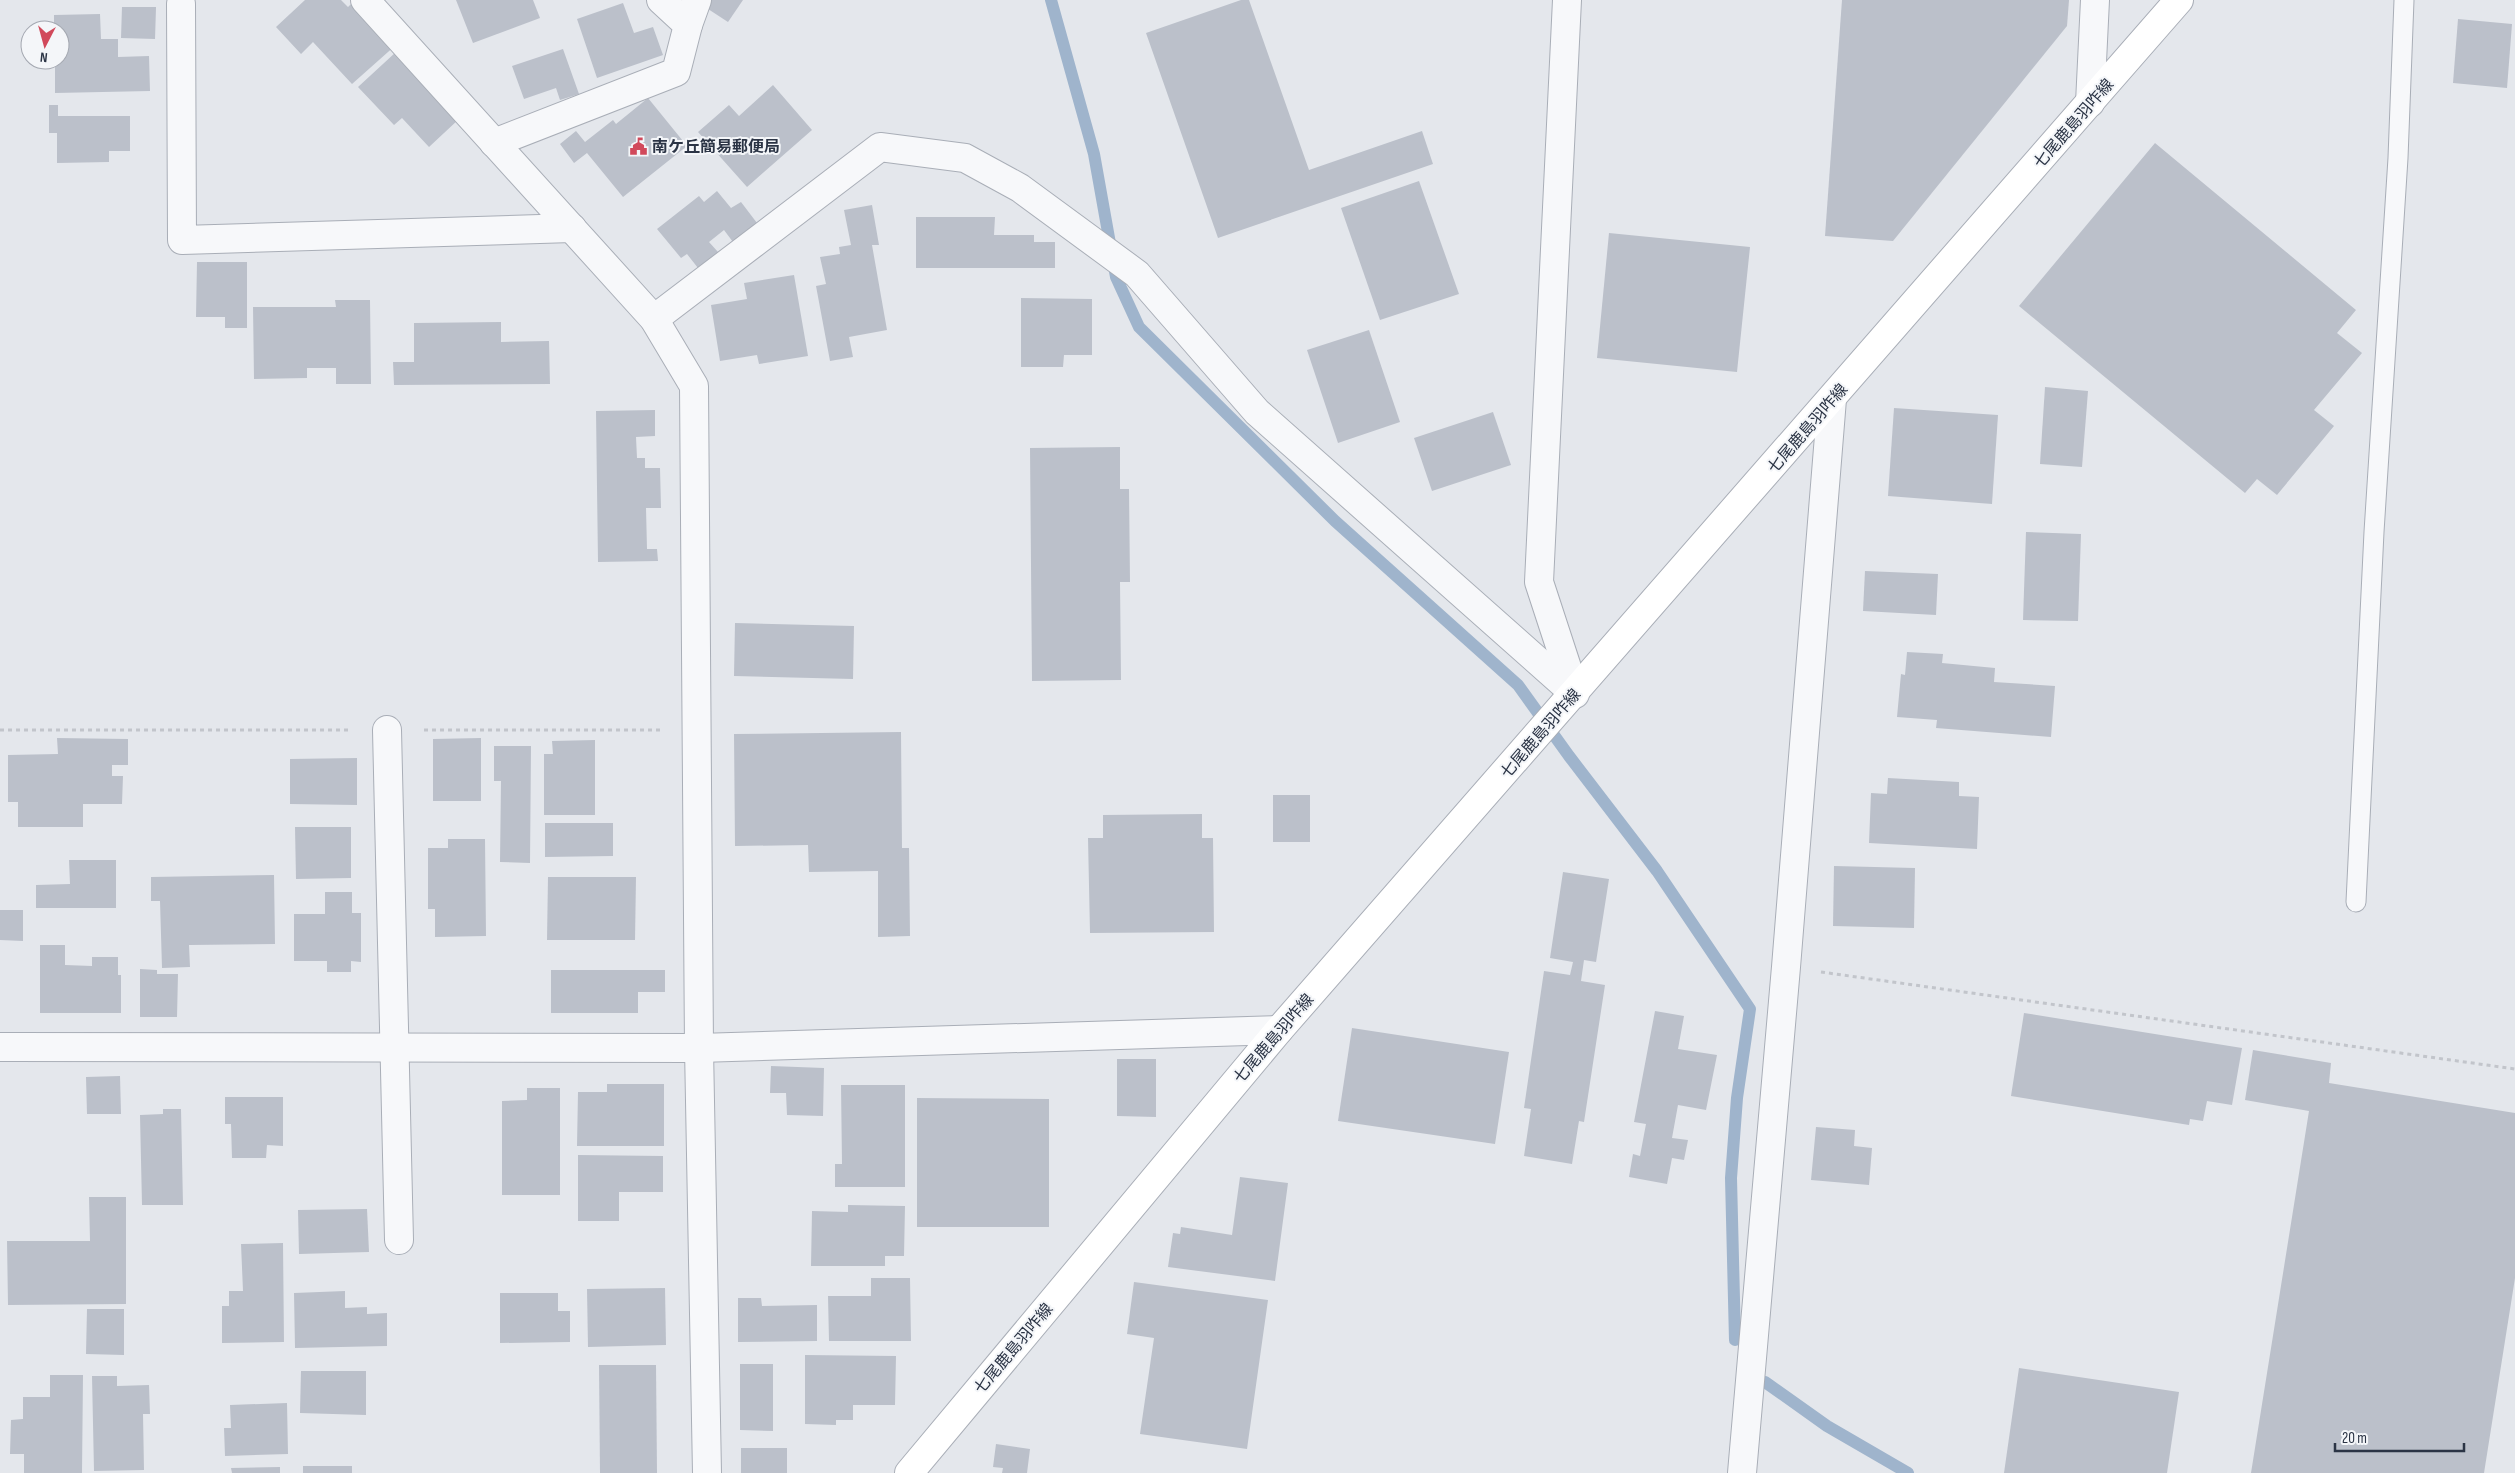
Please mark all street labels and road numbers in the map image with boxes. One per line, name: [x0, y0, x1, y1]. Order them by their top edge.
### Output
street label: 七尾鹿島羽咋線: [2030, 75, 2118, 172]
street label: 七尾鹿島羽咋線: [1764, 380, 1852, 477]
street label: 七尾鹿島羽咋線: [1497, 685, 1585, 782]
street label: 七尾鹿島羽咋線: [1230, 990, 1318, 1087]
street label: 七尾鹿島羽咋線: [971, 1300, 1057, 1398]

